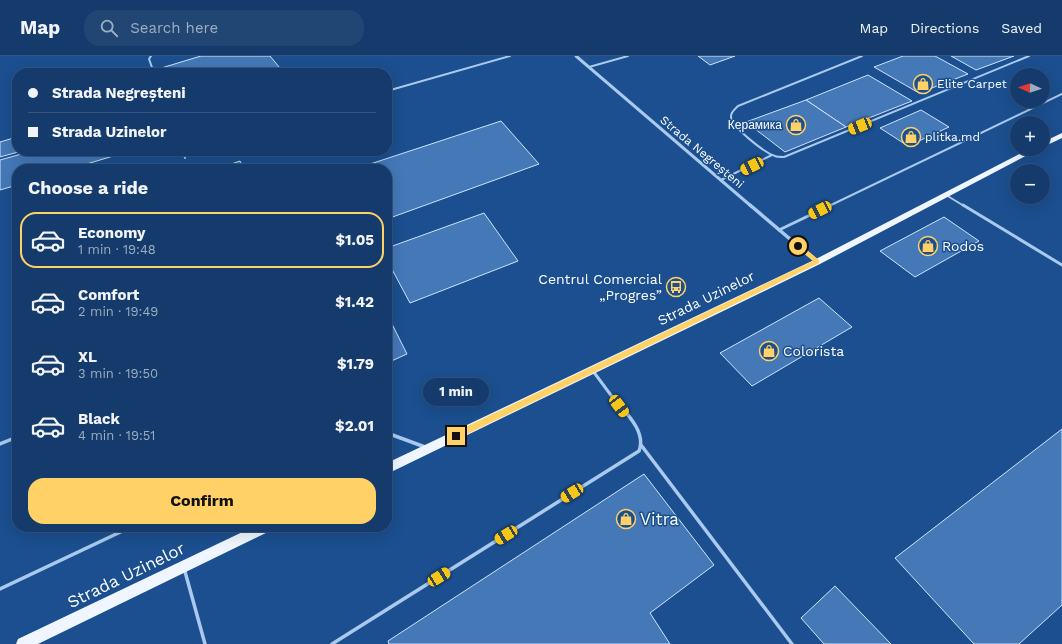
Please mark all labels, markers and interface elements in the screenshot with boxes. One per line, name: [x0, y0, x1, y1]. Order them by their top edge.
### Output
search box: [84, 10, 364, 46]
text: Map: [20, 16, 60, 39]
icon: search: [98, 17, 120, 39]
text: Search here: [130, 19, 218, 37]
text: Map: [860, 20, 888, 36]
text: Directions: [910, 20, 979, 36]
text: Saved: [1001, 20, 1042, 36]
north arrow: [1010, 68, 1050, 108]
map controls: [1010, 68, 1050, 204]
shop icon: Elite Carpet: [912, 73, 934, 95]
place label: Elite Carpet: [937, 77, 1007, 91]
text: Strada Negreșteni: [52, 84, 186, 102]
street label: Strada Negreșteni: [657, 113, 747, 191]
shop icon: Керамика: [785, 114, 807, 136]
car: [847, 116, 873, 136]
button: +: [1010, 116, 1050, 156]
place label: Керамика: [728, 118, 782, 132]
text: Strada Uzinelor: [52, 123, 167, 141]
shop icon: plitka.md: [900, 126, 922, 148]
place label: plitka.md: [925, 130, 980, 144]
car: [739, 155, 765, 177]
button: −: [1010, 164, 1050, 204]
text: Choose a ride: [28, 177, 148, 198]
car: [807, 199, 833, 221]
icon: car: [30, 222, 66, 258]
text: Economy: [78, 224, 145, 242]
text: $1.05: [335, 231, 374, 249]
shop icon: Rodos: [917, 235, 939, 257]
route start: [789, 237, 807, 255]
place label: Rodos: [942, 238, 984, 254]
text: 1 min · 19:48: [78, 242, 156, 257]
street label: Strada Uzinelor: [655, 268, 757, 328]
place label: Centrul Comercial „Progres”: [538, 271, 663, 303]
bus stop icon: Centrul Comercial „Progres”: [665, 276, 687, 298]
icon: car: [30, 284, 66, 320]
text: Comfort: [78, 286, 139, 304]
text: $1.42: [335, 293, 374, 311]
text: 2 min · 19:49: [78, 304, 158, 319]
shop icon: Colorista: [758, 340, 780, 362]
place label: Colorista: [783, 343, 844, 359]
icon: car: [30, 346, 66, 382]
text: XL: [78, 348, 97, 366]
text: $1.79: [337, 355, 374, 373]
text: 3 min · 19:50: [78, 366, 158, 381]
callout: 1 min: [423, 378, 489, 406]
text: 1 min: [439, 384, 473, 399]
car: [607, 393, 631, 419]
icon: car: [30, 408, 66, 444]
text: Black: [78, 410, 120, 428]
text: $2.01: [335, 417, 374, 435]
route end: [447, 427, 465, 445]
text: 4 min · 19:51: [78, 428, 155, 443]
button: Confirm: [28, 478, 376, 524]
car: [559, 482, 585, 504]
shop icon: Vitra: [615, 508, 637, 530]
place label: Vitra: [640, 509, 679, 529]
car: [493, 524, 519, 546]
street label: Strada Uzinelor: [64, 538, 188, 612]
car: [426, 566, 452, 588]

